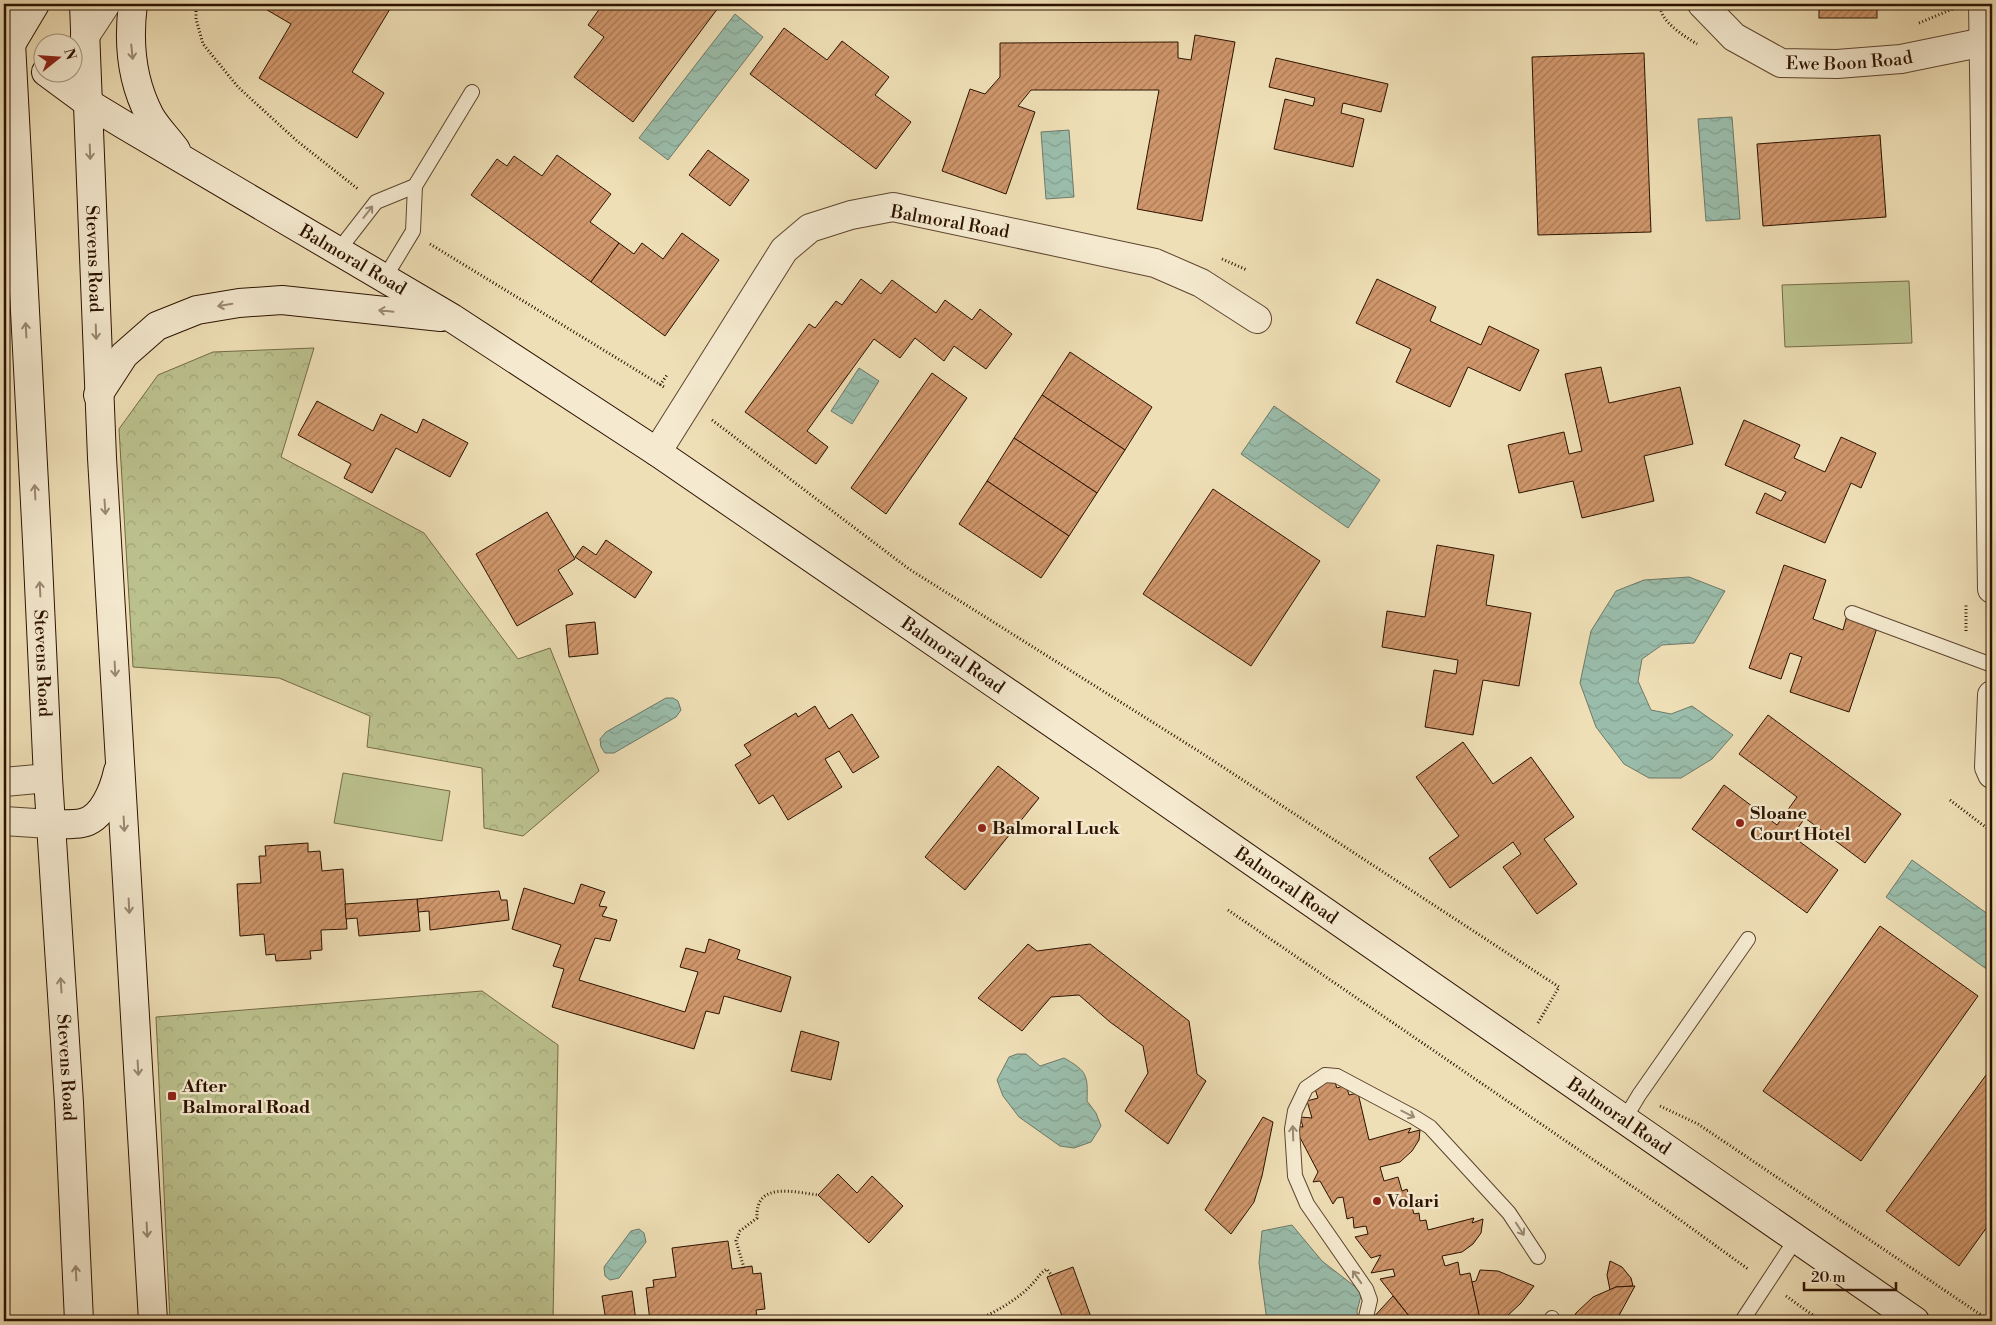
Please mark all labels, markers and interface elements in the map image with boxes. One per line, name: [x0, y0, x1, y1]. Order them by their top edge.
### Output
north arrow: [32, 32, 82, 82]
one-way arrow: [128, 44, 137, 60]
street label: Ewe Boon Road: [1786, 45, 1915, 76]
text: N: [59, 47, 80, 62]
one-way arrow: [85, 144, 95, 160]
street label: Balmoral Road: [888, 200, 1012, 244]
street label: Stevens Road: [80, 205, 108, 314]
one-way arrow: [362, 206, 373, 219]
street label: Balmoral Road: [294, 219, 411, 301]
one-way arrow: [217, 301, 233, 311]
one-way arrow: [379, 306, 395, 316]
one-way arrow: [21, 322, 30, 338]
one-way arrow: [91, 324, 101, 340]
one-way arrow: [30, 484, 39, 500]
one-way arrow: [100, 499, 109, 515]
one-way arrow: [35, 581, 44, 597]
street label: Stevens Road: [29, 609, 57, 718]
street label: Balmoral Road: [896, 611, 1010, 699]
one-way arrow: [111, 661, 120, 677]
place label: Sloane Court Hotel: [1750, 802, 1851, 846]
one-way arrow: [120, 816, 129, 832]
place label: Balmoral Luck: [992, 817, 1120, 840]
marker: Sloane Court Hotel: [1734, 817, 1746, 829]
marker: Balmoral Luck: [976, 822, 988, 834]
street label: Balmoral Road: [1230, 841, 1343, 929]
one-way arrow: [124, 898, 133, 914]
one-way arrow: [56, 977, 65, 993]
street label: Stevens Road: [52, 1013, 81, 1122]
one-way arrow: [134, 1060, 143, 1076]
street label: Balmoral Road: [1562, 1072, 1676, 1160]
place label: After Balmoral Road: [181, 1075, 310, 1119]
marker: After Balmoral Road: [166, 1090, 178, 1102]
one-way arrow: [1400, 1109, 1415, 1119]
one-way arrow: [1288, 1125, 1298, 1141]
place label: Volari: [1386, 1190, 1439, 1213]
marker: Volari: [1371, 1195, 1383, 1207]
one-way arrow: [143, 1222, 152, 1238]
one-way arrow: [1515, 1222, 1525, 1236]
scale bar: [1804, 1260, 1896, 1292]
one-way arrow: [72, 1265, 81, 1281]
text: 20 m: [1811, 1268, 1846, 1287]
one-way arrow: [1352, 1270, 1362, 1284]

